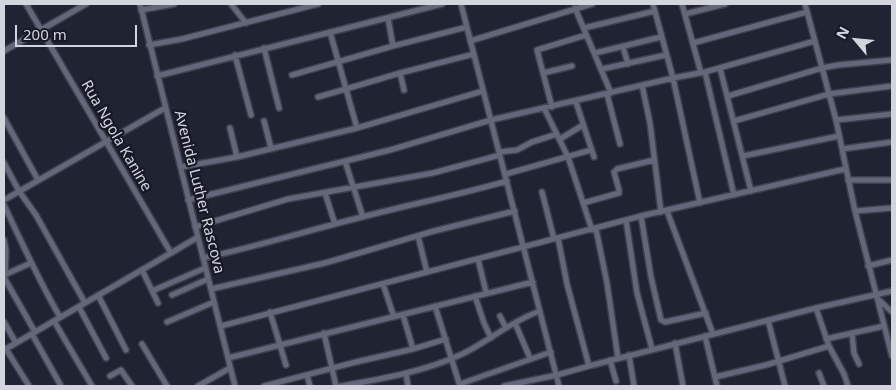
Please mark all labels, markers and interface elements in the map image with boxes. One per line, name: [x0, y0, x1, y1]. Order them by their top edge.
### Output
scale bar: [18, 15, 140, 47]
north arrow: [831, 15, 881, 65]
text: N: [831, 23, 853, 42]
text: 200 m: [23, 24, 67, 44]
street label: Rua Ngola Kanine: [77, 77, 155, 195]
street label: Avenida Luther Rascova: [170, 108, 228, 276]

